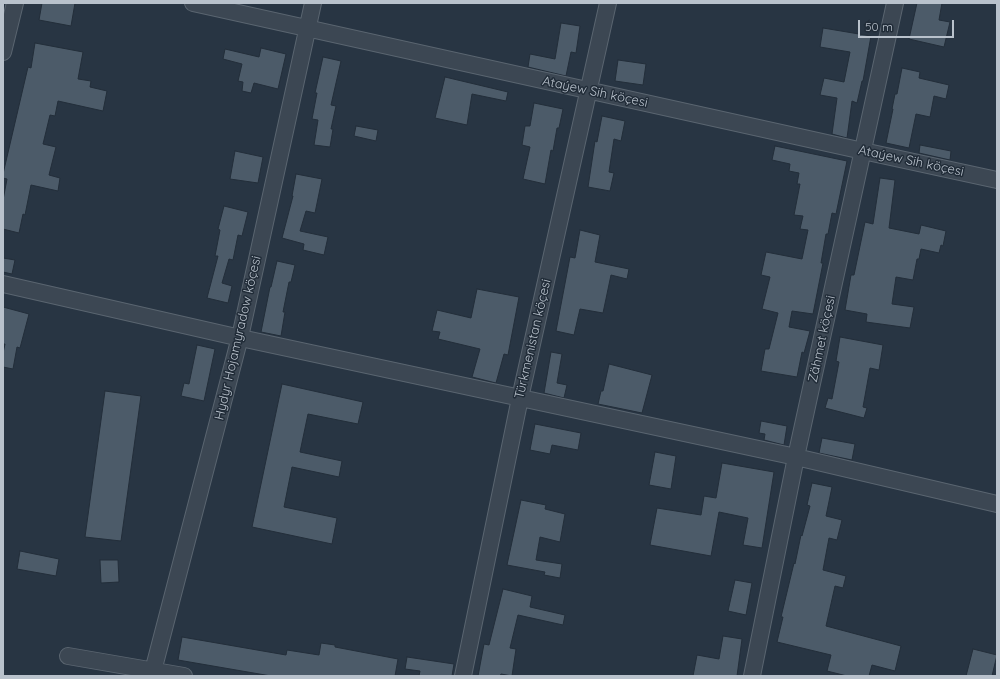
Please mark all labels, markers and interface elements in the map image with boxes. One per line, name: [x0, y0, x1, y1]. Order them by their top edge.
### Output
scale bar: [860, 12, 956, 38]
text: 50 m: [865, 19, 893, 34]
street label: Ataýew Sih köçesi: [541, 73, 649, 111]
street label: Ataýew Sih köçesi: [857, 142, 965, 180]
street label: Hydyr Hojamyradow köçesi: [212, 254, 264, 422]
street label: Türkmenistan köçesi: [512, 278, 554, 400]
street label: Zähmet köçesi: [805, 294, 839, 384]

